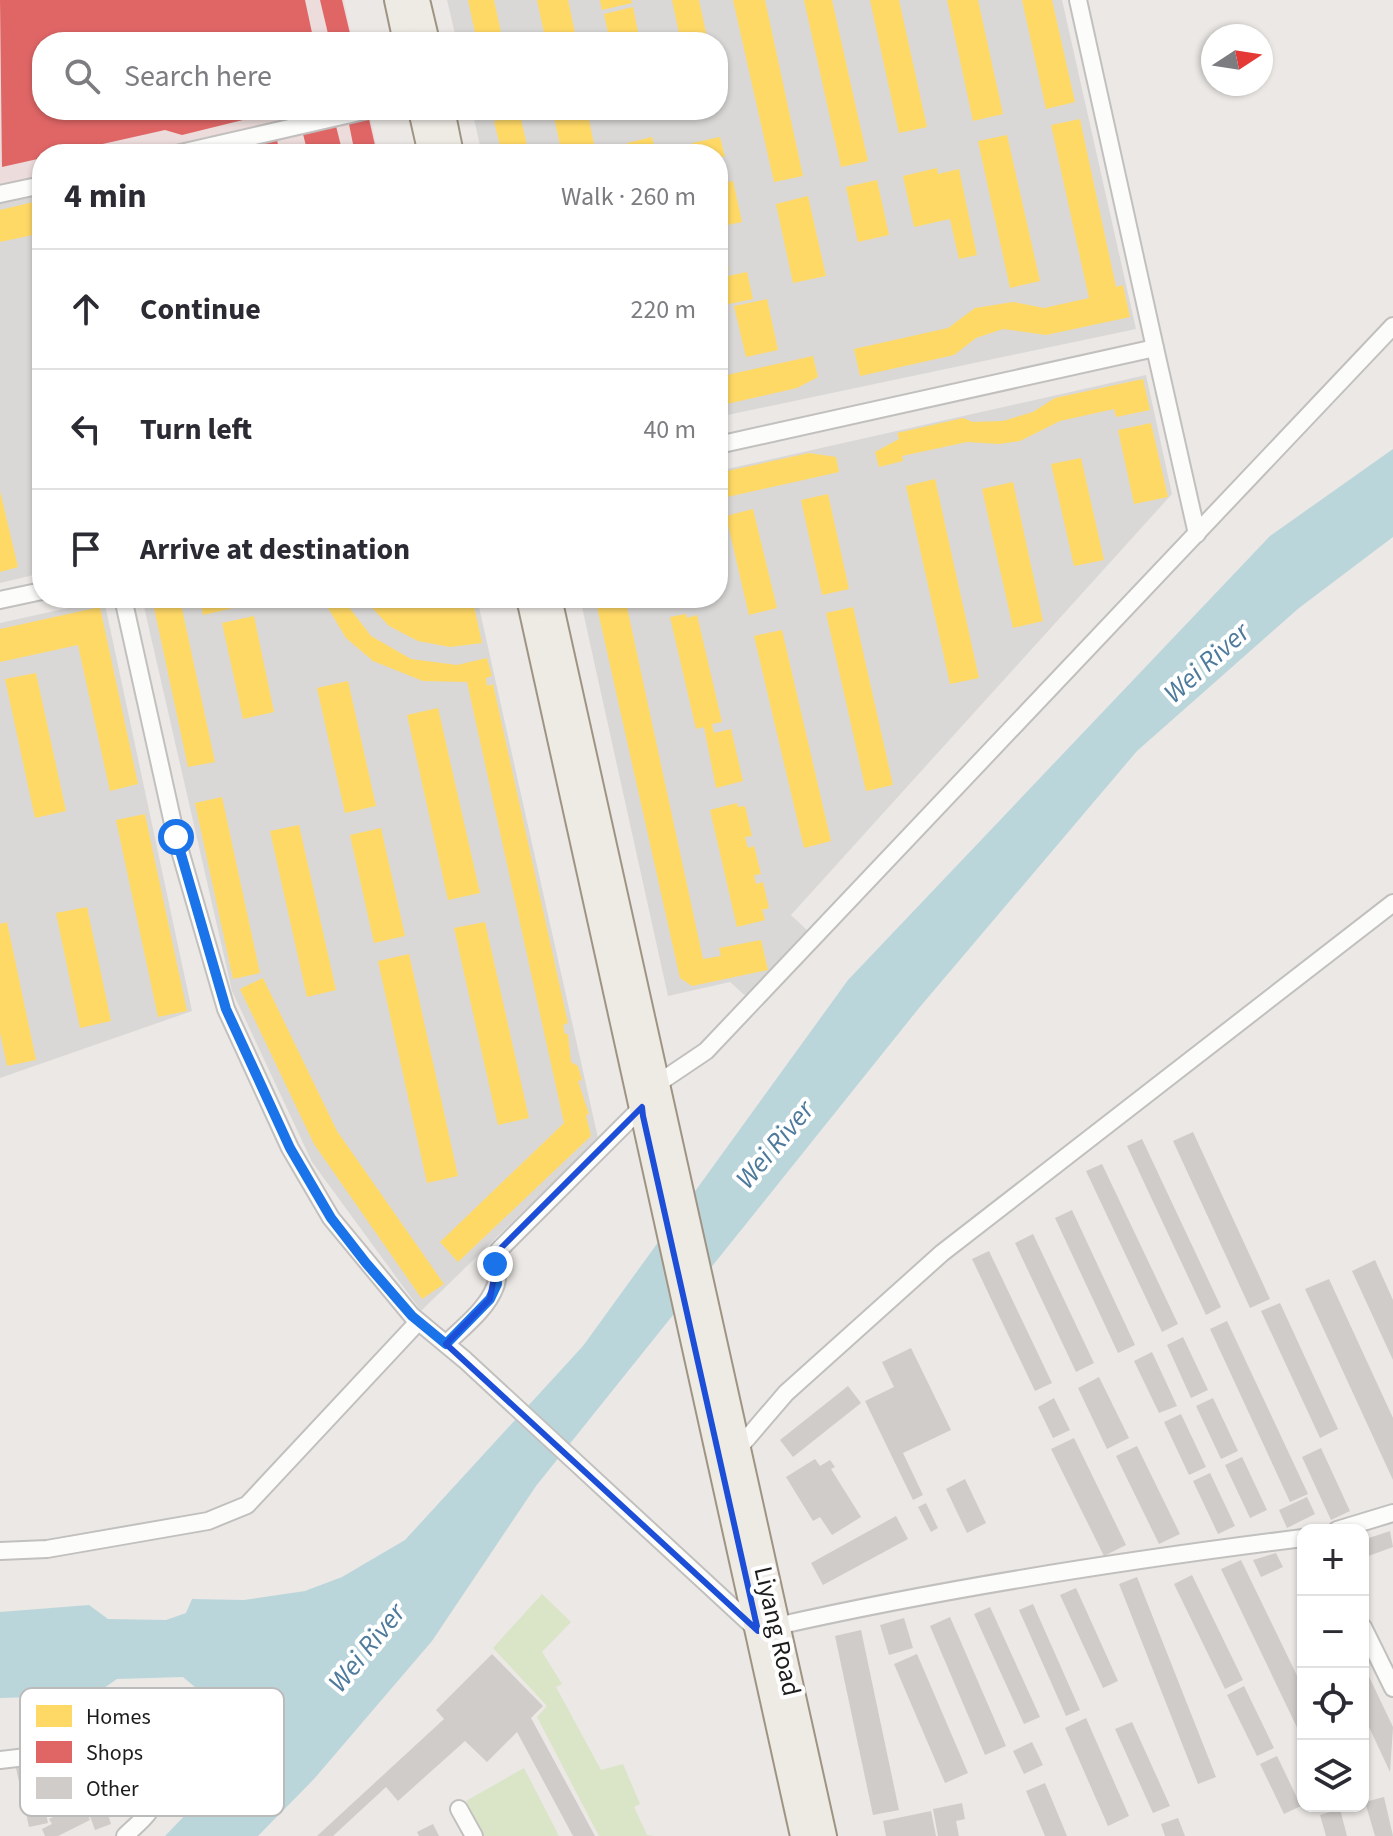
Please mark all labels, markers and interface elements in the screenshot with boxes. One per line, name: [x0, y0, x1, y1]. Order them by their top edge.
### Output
north arrow: [1201, 24, 1273, 96]
search box: [32, 32, 728, 120]
icon: search: [60, 54, 104, 98]
text: Search here: [124, 55, 272, 98]
text: 4 min: [64, 172, 147, 221]
text: Walk · 260 m: [561, 178, 696, 215]
icon: ahead: [64, 287, 108, 331]
text: Continue: [140, 288, 261, 331]
text: 220 m: [630, 291, 696, 328]
icon: left: [64, 407, 108, 451]
text: Turn left: [140, 408, 252, 451]
text: 40 m: [643, 411, 696, 448]
icon: arrive: [64, 527, 108, 571]
text: Arrive at destination: [140, 528, 410, 571]
water label: Wei River: [1155, 612, 1260, 712]
route start: [158, 819, 194, 855]
water label: Wei River: [726, 1091, 825, 1197]
route end: [477, 1246, 513, 1282]
map controls: [1297, 1524, 1369, 1812]
button: +: [1297, 1524, 1369, 1596]
street label: Liyang Road: [745, 1563, 810, 1700]
water label: Wei River: [318, 1593, 416, 1701]
button: −: [1297, 1596, 1369, 1668]
button: locate: [1297, 1668, 1369, 1740]
legend: [20, 1688, 284, 1816]
text: Homes: [86, 1701, 151, 1733]
text: Shops: [86, 1737, 143, 1769]
button: layers: [1297, 1740, 1369, 1812]
text: Other: [86, 1773, 139, 1805]

